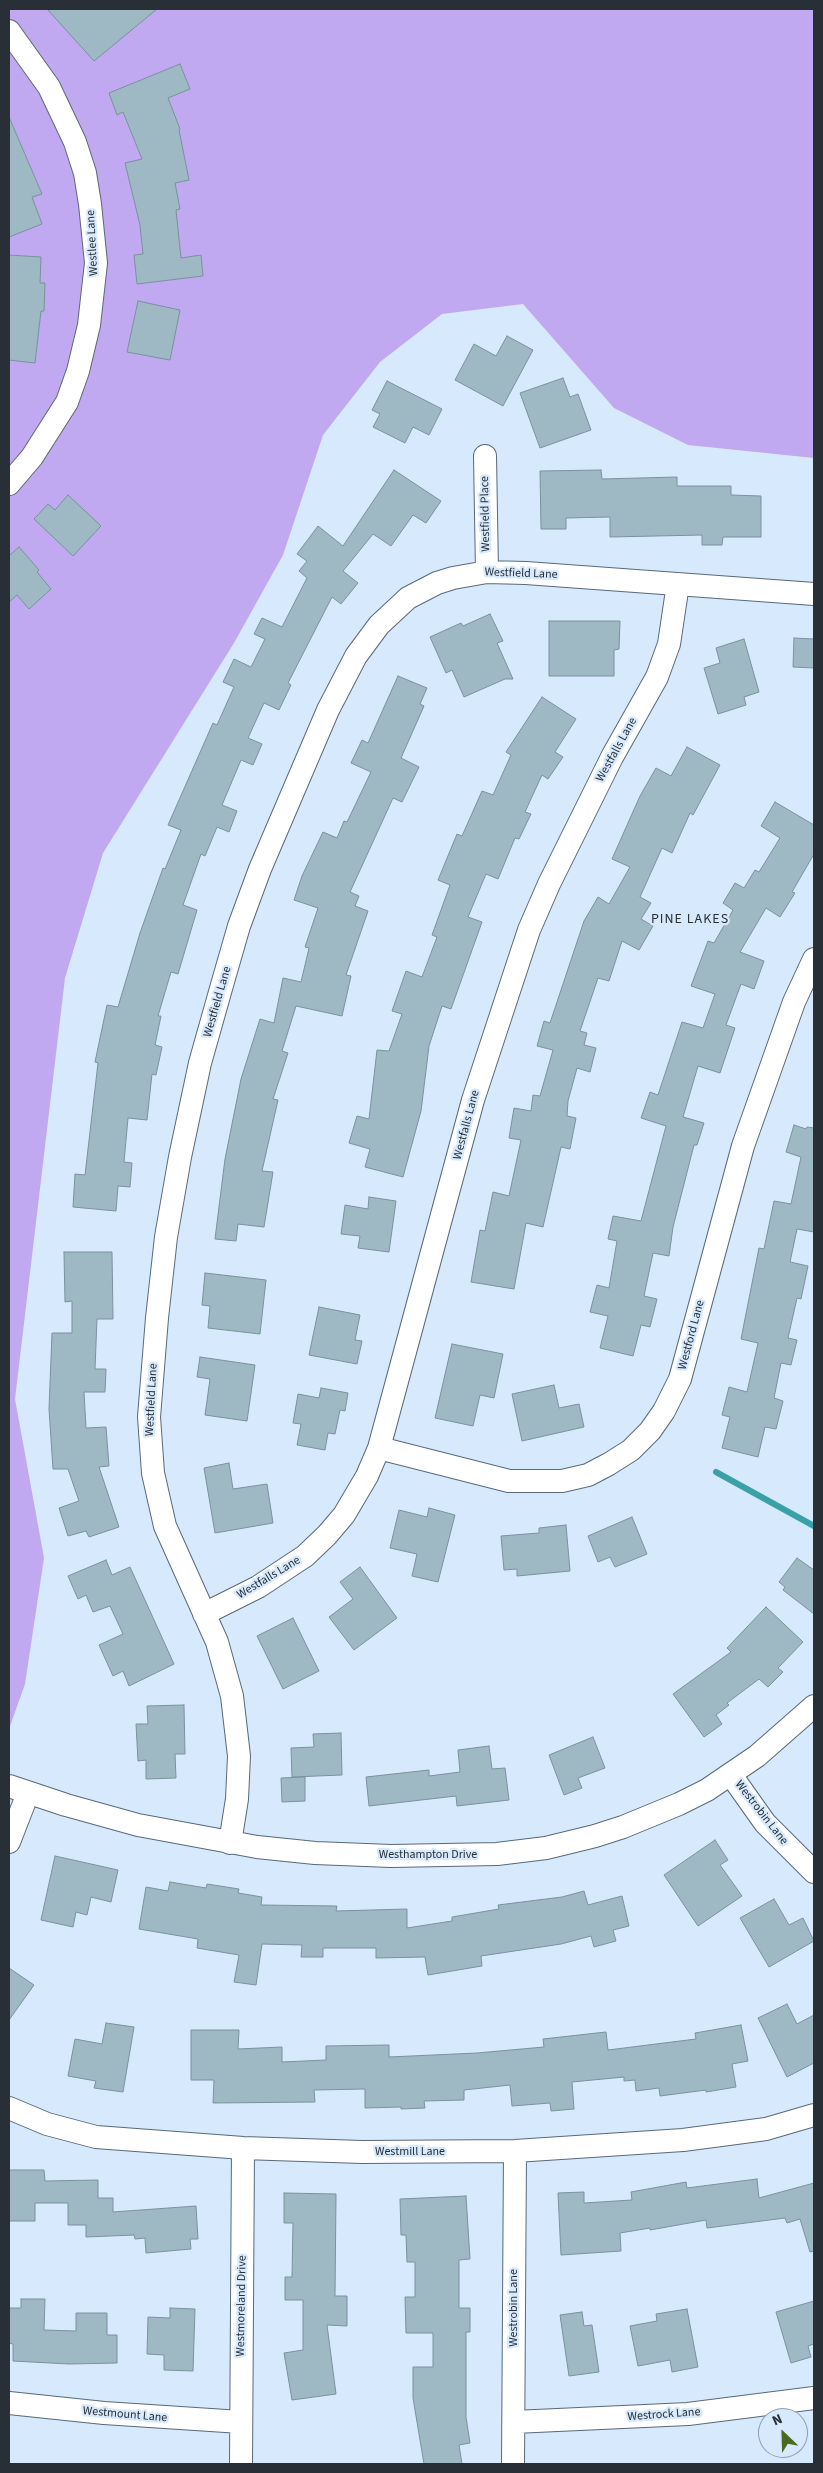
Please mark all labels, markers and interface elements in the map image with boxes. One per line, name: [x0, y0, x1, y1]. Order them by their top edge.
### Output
street label: Westlee Lane: [84, 210, 102, 276]
street label: Westfield Place: [478, 476, 494, 552]
street label: Westfield Lane: [484, 566, 558, 582]
street label: Westfalls Lane: [593, 715, 641, 785]
district label: PINE LAKES: [650, 912, 730, 928]
street label: Westfield Lane: [201, 965, 235, 1039]
street label: Westfalls Lane: [451, 1089, 483, 1161]
street label: Westford Lane: [676, 1299, 708, 1371]
street label: Westfield Lane: [143, 1363, 161, 1437]
street label: Westfalls Lane: [235, 1553, 303, 1603]
street label: Westrobin Lane: [731, 1778, 791, 1848]
street label: Westhampton Drive: [379, 1848, 477, 1862]
street label: Westmill Lane: [375, 2145, 445, 2159]
street label: Westmoreland Drive: [234, 2255, 250, 2357]
street label: Westrobin Lane: [507, 2269, 521, 2347]
street label: Westmount Lane: [82, 2404, 168, 2426]
street label: Westrock Lane: [627, 2405, 701, 2425]
north arrow: [758, 2408, 808, 2458]
text: N: [769, 2409, 786, 2431]

